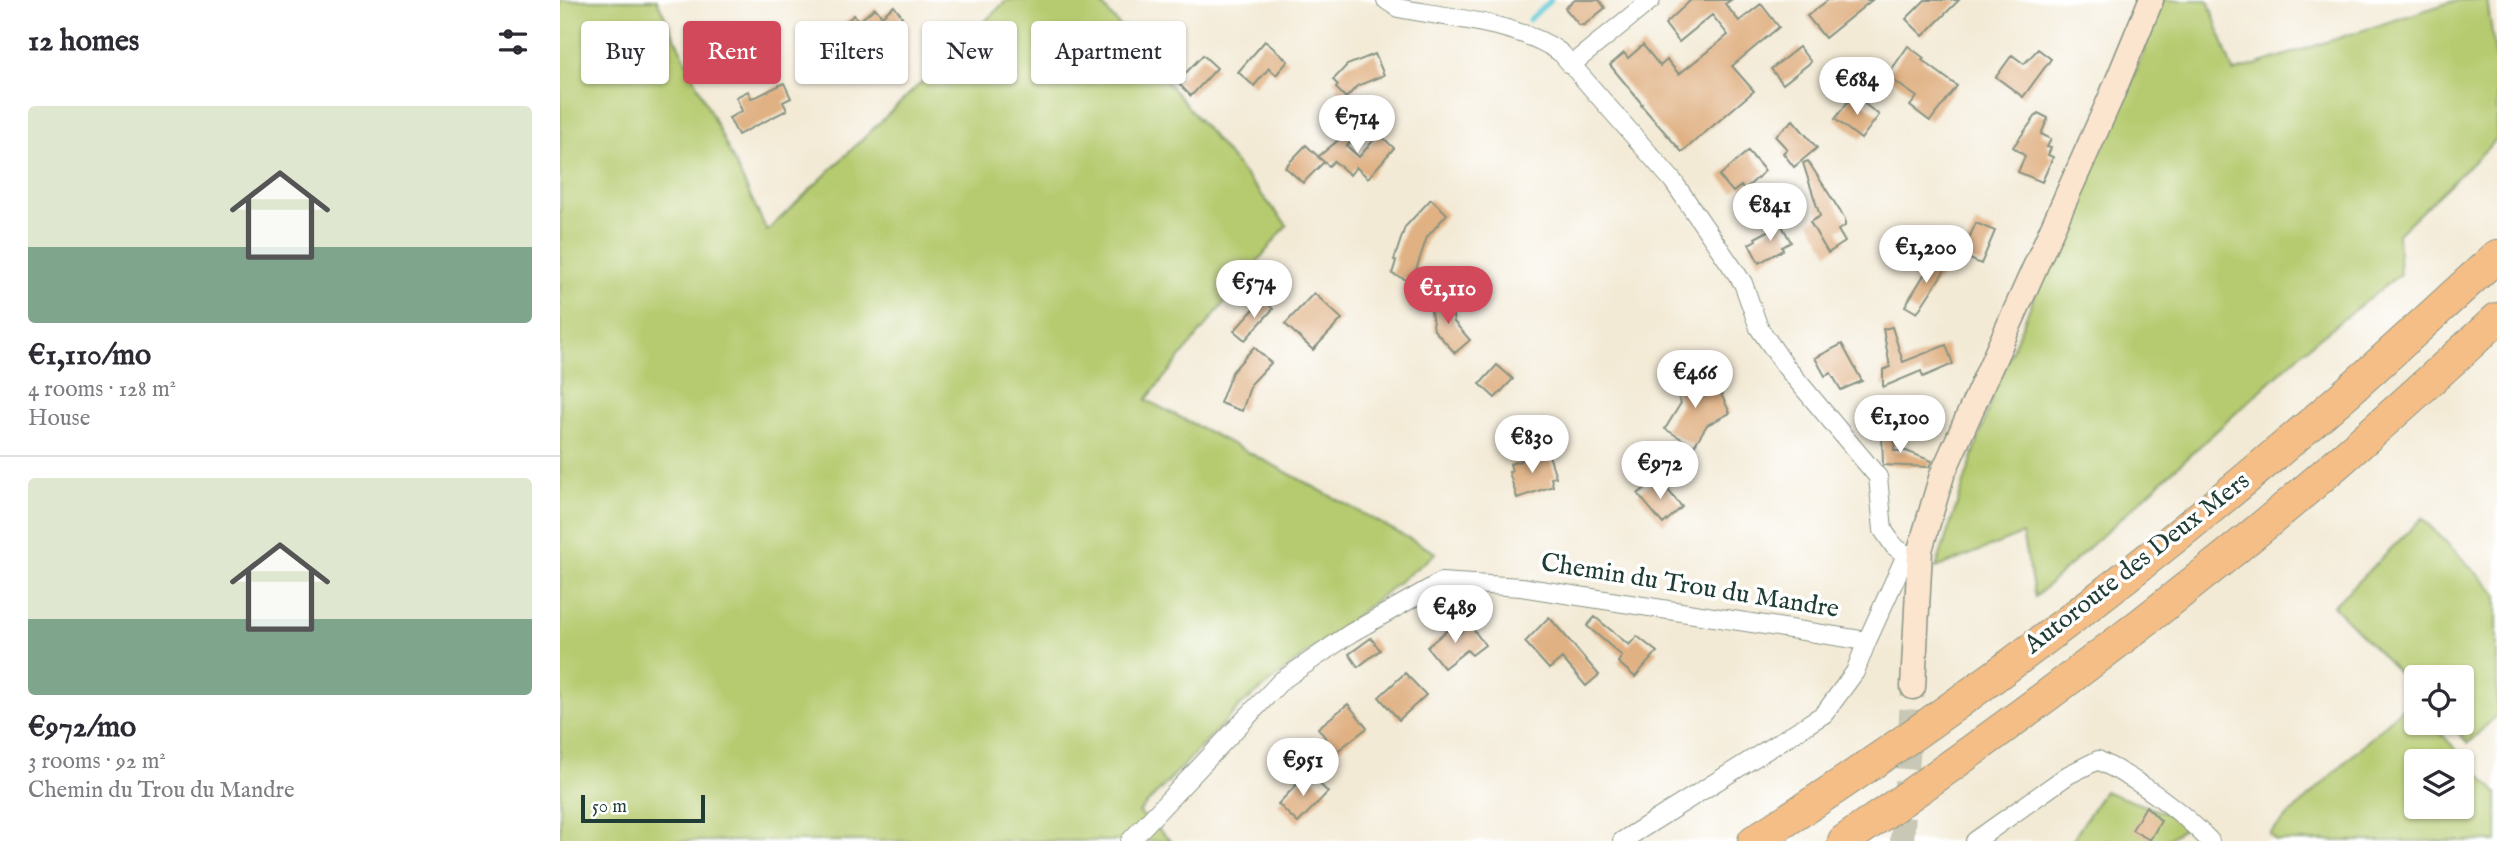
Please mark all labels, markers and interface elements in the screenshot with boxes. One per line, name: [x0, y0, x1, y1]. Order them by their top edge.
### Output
chip: Buy: [581, 21, 669, 84]
chip: Rent: [683, 21, 781, 84]
chip: Filters: [795, 21, 908, 84]
chip: New: [922, 21, 1017, 84]
chip: Apartment: [1031, 21, 1186, 84]
text: 12 homes: [28, 23, 139, 61]
icon: filters: [494, 23, 532, 61]
pin: €684: [1816, 58, 1898, 117]
text: €684: [1835, 65, 1879, 94]
pin: €714: [1316, 96, 1398, 155]
text: €714: [1335, 103, 1379, 132]
icon: home: [217, 152, 343, 278]
pin: €841: [1729, 184, 1811, 243]
text: €841: [1749, 191, 1791, 220]
pin: €1,200: [1869, 226, 1983, 285]
text: €1,200: [1895, 233, 1957, 262]
pin: €574: [1213, 260, 1295, 320]
pin: €1,110: [1391, 266, 1505, 326]
text: €574: [1232, 268, 1276, 297]
text: €1,110: [1420, 274, 1476, 303]
text: €1,110/mo: [28, 337, 151, 375]
pin: €466: [1654, 350, 1736, 410]
text: €466: [1673, 358, 1717, 387]
text: 4 rooms · 128 m²: [28, 375, 176, 404]
pin: €1,100: [1843, 396, 1957, 455]
text: €1,100: [1870, 403, 1930, 432]
text: House: [28, 404, 90, 433]
pin: €830: [1491, 416, 1573, 475]
text: €830: [1511, 423, 1553, 452]
pin: €972: [1619, 442, 1701, 501]
text: €972: [1637, 449, 1683, 478]
street label: Autoroute des Deux Mers: [2017, 465, 2256, 662]
icon: home: [217, 524, 343, 650]
street label: Chemin du Trou du Mandre: [1539, 546, 1841, 626]
pin: €489: [1414, 586, 1496, 645]
text: €489: [1433, 593, 1477, 622]
map controls: [2404, 665, 2474, 819]
button: locate: [2404, 665, 2474, 735]
text: €972/mo: [28, 709, 136, 747]
pin: €951: [1262, 738, 1344, 798]
text: €951: [1283, 746, 1323, 775]
text: 3 rooms · 92 m²: [28, 747, 166, 776]
button: layers: [2404, 749, 2474, 819]
text: Chemin du Trou du Mandre: [28, 776, 295, 805]
scale bar: [581, 792, 705, 824]
text: 50 m: [592, 795, 627, 819]

